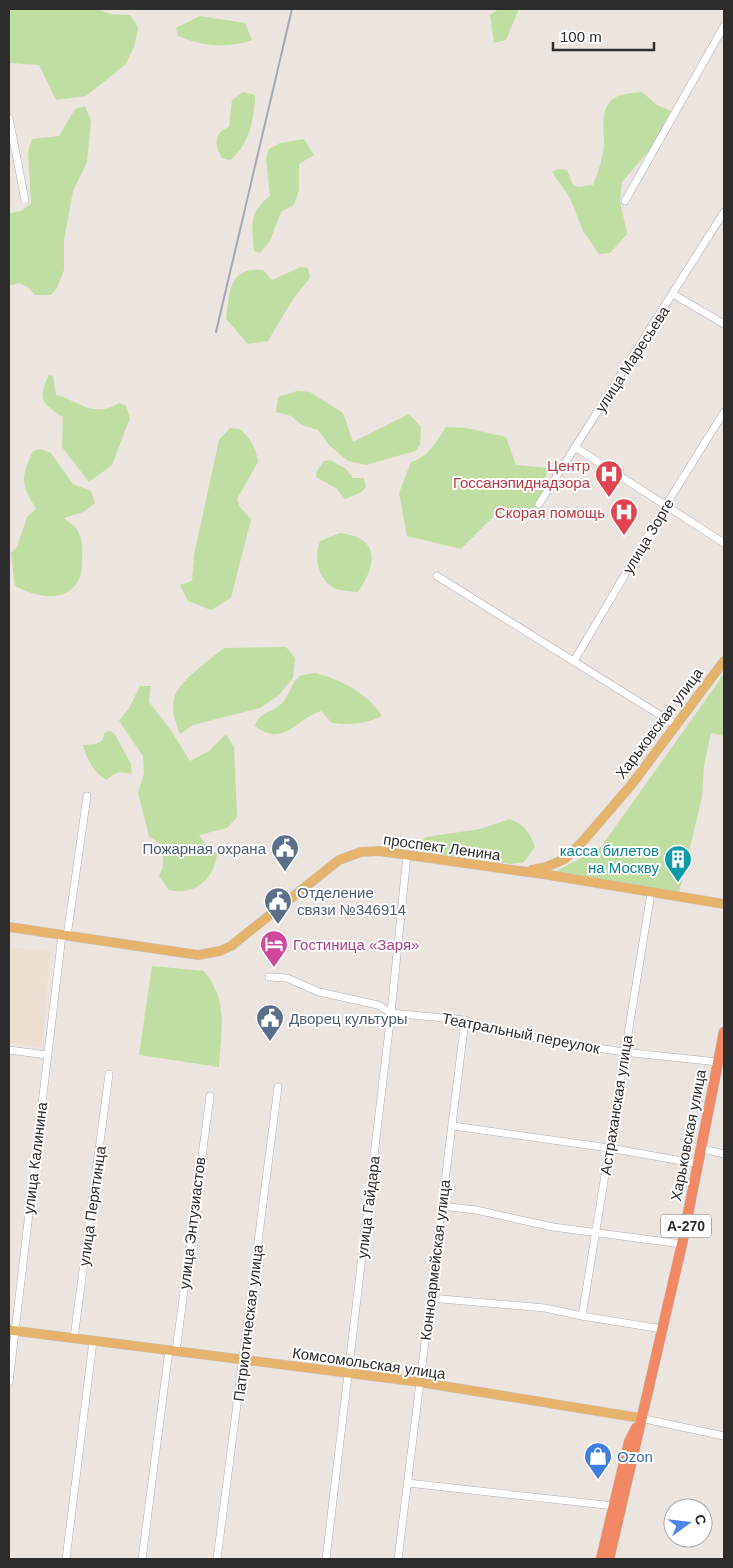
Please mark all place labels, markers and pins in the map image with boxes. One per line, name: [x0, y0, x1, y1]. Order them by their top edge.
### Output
place label: Центр Госсанэпиднадзора: [453, 457, 591, 491]
hospital icon: Центр Госсанэпиднадзора: [594, 459, 624, 498]
hospital icon: Скорая помощь: [609, 497, 639, 536]
place label: Скорая помощь: [495, 504, 605, 521]
public building icon: Пожарная охрана: [270, 833, 300, 872]
place label: Пожарная охрана: [142, 840, 267, 857]
place label: касса билетов на Москву: [560, 842, 659, 876]
building icon: касса билетов на Москву: [663, 844, 693, 883]
place label: Отделение связи №346914: [297, 884, 406, 918]
public building icon: Отделение связи №346914: [263, 886, 293, 925]
hotel icon: Гостиница «Заря»: [259, 929, 289, 968]
place label: Гостиница «Заря»: [293, 936, 419, 953]
public building icon: Дворец культуры: [255, 1003, 285, 1042]
place label: Дворец культуры: [289, 1010, 408, 1027]
shop icon: Ozon: [583, 1441, 613, 1480]
place label: Ozon: [617, 1448, 653, 1465]

